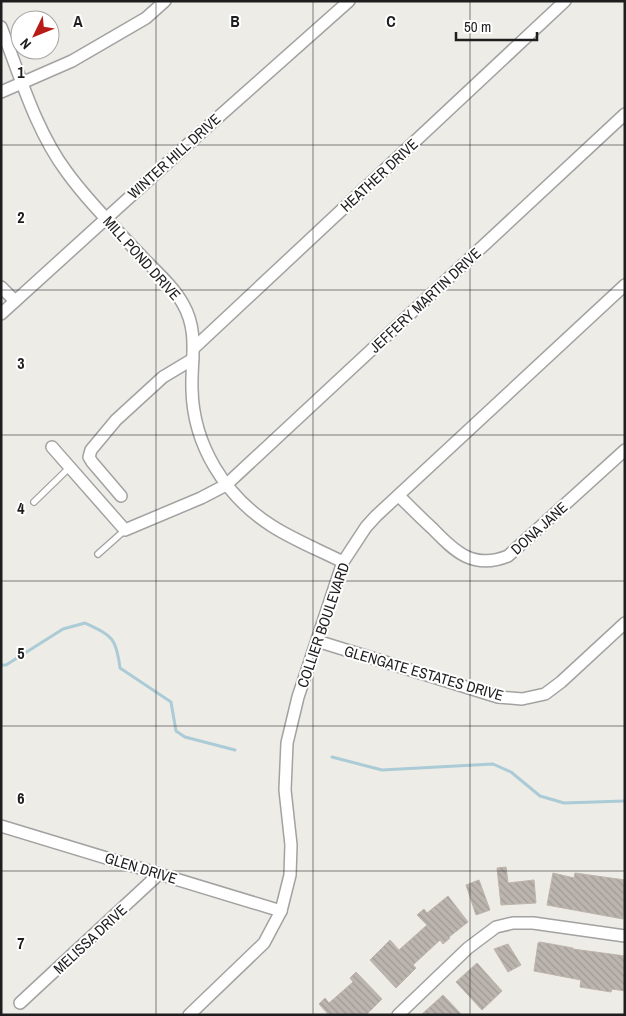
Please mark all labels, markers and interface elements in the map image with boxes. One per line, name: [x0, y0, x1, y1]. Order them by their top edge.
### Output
north arrow: [10, 10, 60, 60]
text: A: [73, 10, 83, 32]
text: B: [230, 10, 240, 32]
text: C: [386, 10, 396, 32]
scale bar: [456, 10, 537, 42]
text: 50 m: [464, 16, 491, 37]
text: N: [16, 35, 35, 53]
text: 1: [17, 61, 25, 83]
street label: WINTER HILL DRIVE: [123, 109, 225, 203]
street label: HEATHER DRIVE: [336, 134, 422, 216]
text: 2: [17, 206, 25, 228]
street label: MILL POND DRIVE: [98, 211, 186, 305]
street label: JEFFERY MARTIN DRIVE: [365, 243, 485, 357]
text: 3: [17, 352, 25, 374]
text: 4: [17, 497, 25, 519]
street label: DONA JANE: [506, 497, 572, 559]
street label: COLLIER BOULEVARD: [292, 560, 354, 690]
street label: GLENGATE ESTATES DRIVE: [342, 640, 506, 706]
text: 5: [17, 642, 25, 664]
text: 6: [17, 787, 25, 809]
street label: GLEN DRIVE: [102, 847, 180, 889]
street label: MELISSA DRIVE: [49, 899, 131, 979]
text: 7: [17, 932, 25, 954]

